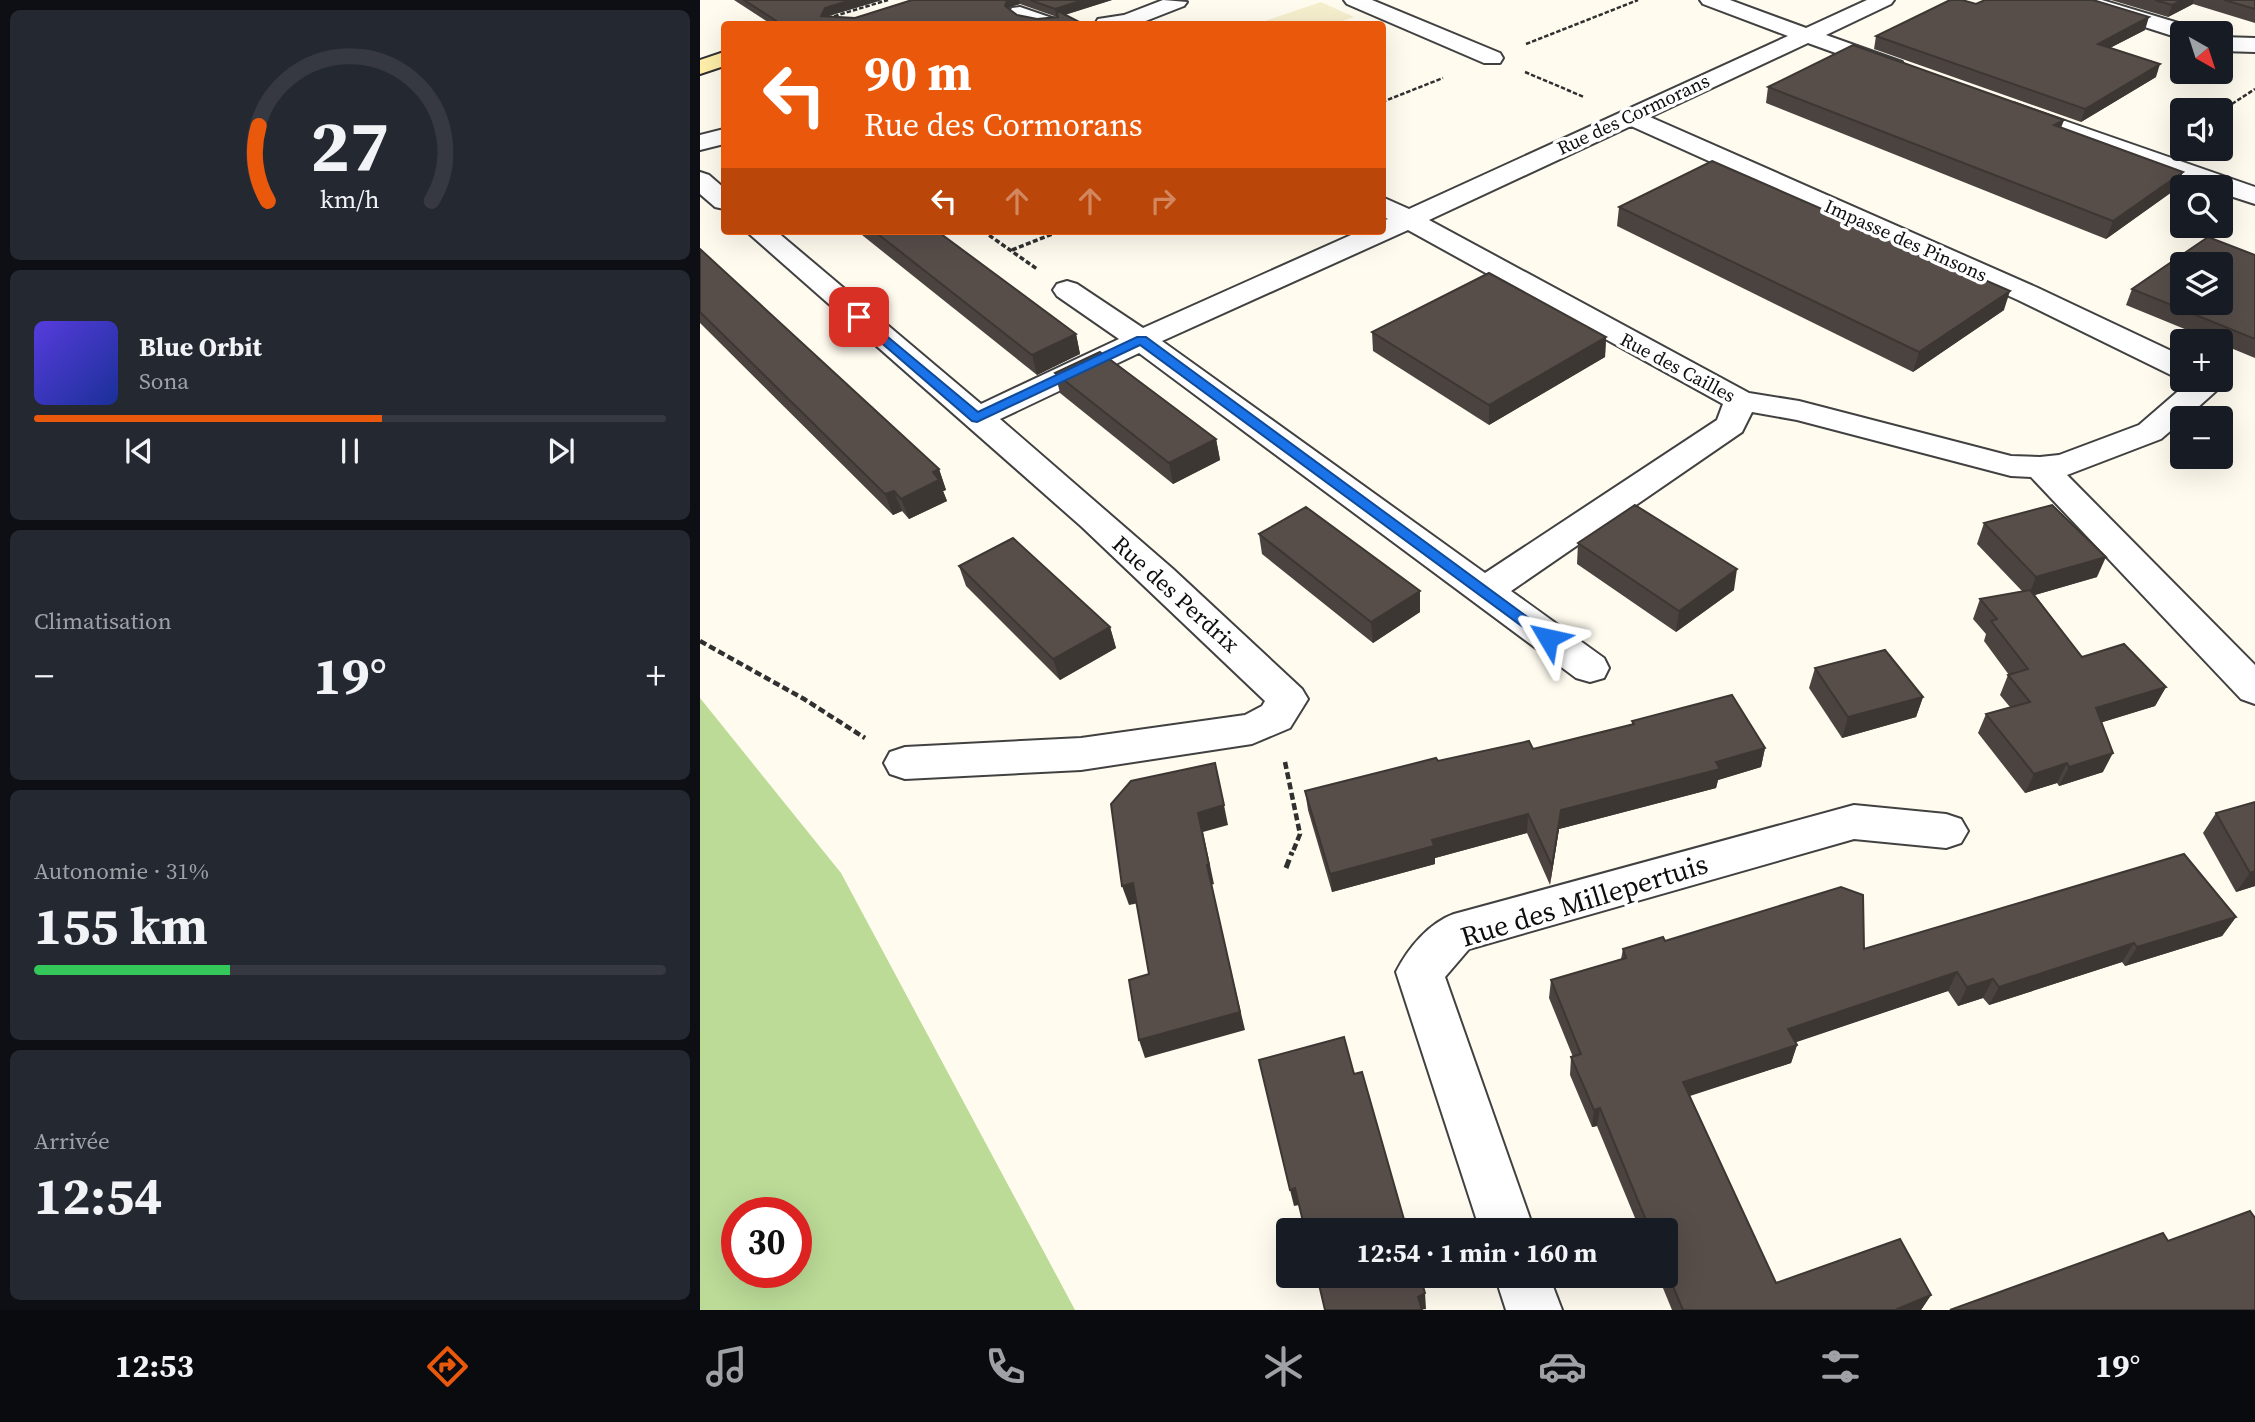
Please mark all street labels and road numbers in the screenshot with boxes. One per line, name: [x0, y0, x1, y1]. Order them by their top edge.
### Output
street label: Rue des Cormorans: [1553, 67, 1713, 161]
street label: Impasse des Pinsons: [1821, 192, 1991, 288]
street label: Rue des Cailles: [1616, 326, 1740, 408]
street label: Rue des Perdrix: [1105, 528, 1247, 660]
street label: Rue des Millepertuis: [1456, 844, 1712, 956]

